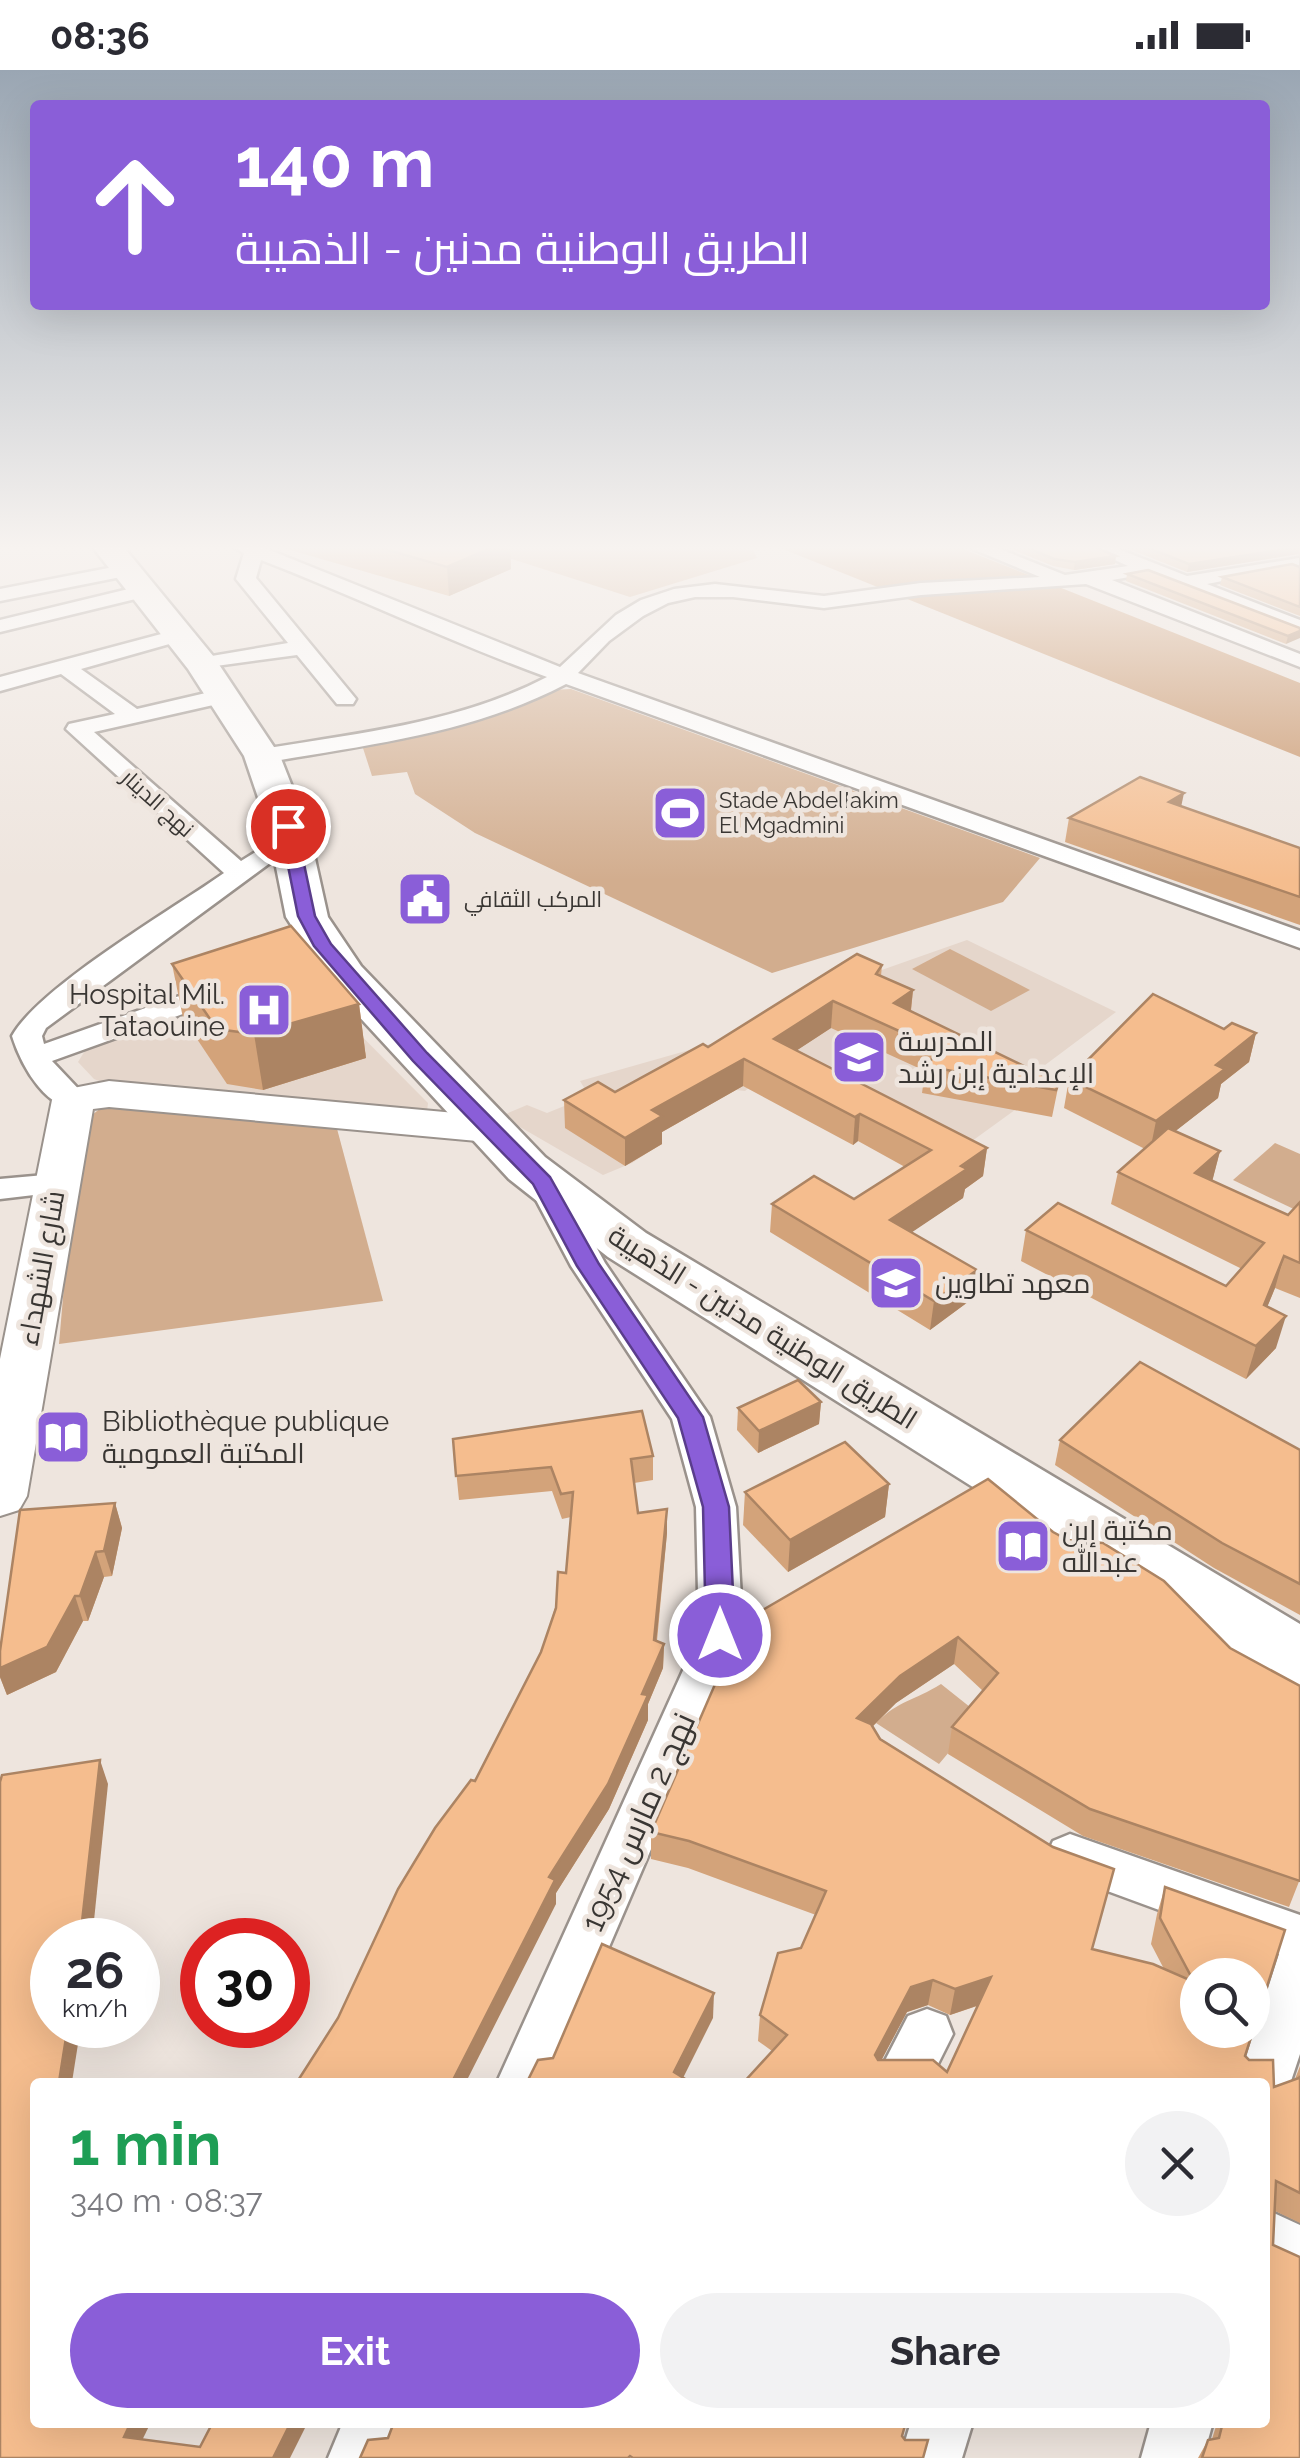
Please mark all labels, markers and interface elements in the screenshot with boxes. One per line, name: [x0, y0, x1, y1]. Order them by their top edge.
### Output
text: 08:36: [50, 13, 150, 58]
text: 140 m: [235, 121, 435, 203]
icon: ahead: [70, 140, 200, 270]
text: الطريق الوطنية مدنين - الذهيبة: [235, 222, 810, 275]
street label: نهج الدينار: [114, 762, 199, 844]
sports icon: Stade Abdelاakim El Mgadmini: [650, 783, 710, 843]
pin: [246, 784, 331, 869]
place label: Stade Abdelاakim El Mgadmini: [719, 787, 899, 838]
icon: arrive: [261, 799, 316, 854]
public building icon: المركب الثقافي: [395, 869, 455, 929]
place label: المركب الثقافي: [464, 886, 602, 916]
place label: Hospital Mil. Tataouine: [69, 978, 225, 1043]
hospital icon: Hospital Mil. Tataouine: [234, 980, 294, 1040]
place label: المدرسة الإعدادية إبن رشد: [898, 1025, 1094, 1091]
school or university icon: المدرسة الإعدادية إبن رشد: [829, 1027, 889, 1087]
street label: شارع الشهداء: [12, 1188, 73, 1349]
street label: الطريق الوطنية مدنين - الذهيبة: [602, 1219, 923, 1436]
school or university icon: معهد تطاوين: [866, 1253, 926, 1313]
place label: معهد تطاوين: [935, 1267, 1090, 1300]
place label: Bibliothèque publique المكتبة العمومية: [102, 1405, 389, 1470]
library icon: Bibliothèque publique المكتبة العمومية: [33, 1407, 93, 1467]
place label: مكتبة إبن عبدالله: [1062, 1514, 1173, 1579]
library icon: مكتبة إبن عبدالله: [993, 1516, 1053, 1576]
position arrow: [668, 1583, 772, 1687]
street label: نهج 2 مارس 1954: [573, 1707, 706, 1939]
speed limit sign: 30: [180, 1918, 310, 2048]
text: 26: [66, 1941, 124, 2000]
map controls: [1180, 1958, 1270, 2048]
button: search: [1180, 1958, 1270, 2048]
text: km/h: [62, 1993, 128, 2023]
text: 1 min: [70, 2109, 221, 2179]
button: close: [1125, 2111, 1230, 2216]
text: 340 m · 08:37: [70, 2182, 263, 2219]
button: Exit: [70, 2293, 640, 2408]
button: Share: [660, 2293, 1230, 2408]

